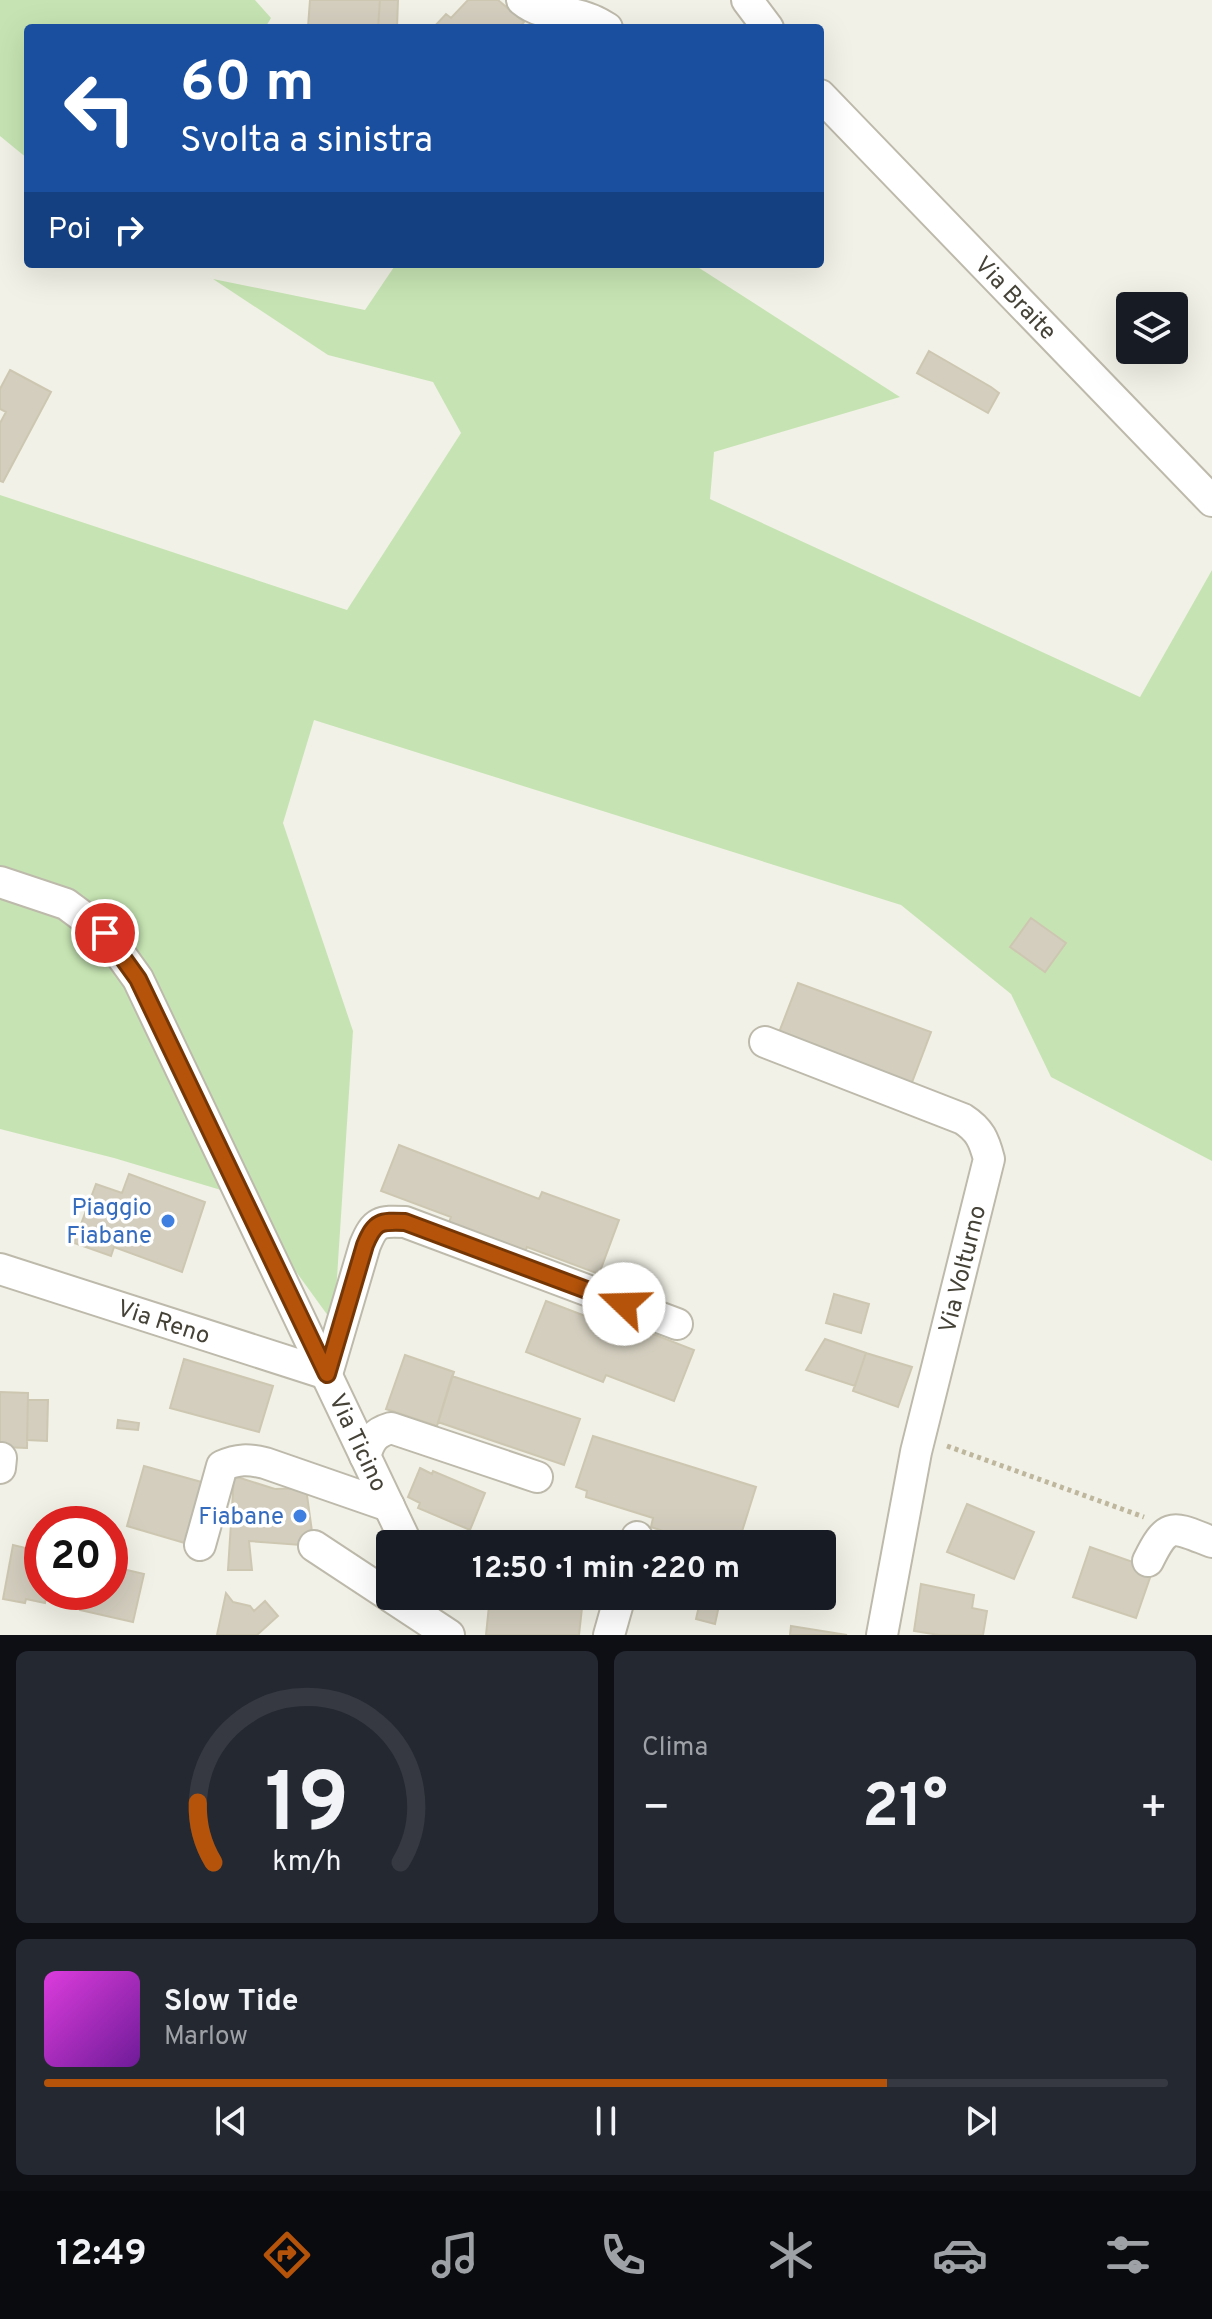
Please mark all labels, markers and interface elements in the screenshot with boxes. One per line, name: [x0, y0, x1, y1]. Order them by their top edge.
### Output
text: 60 m: [180, 50, 314, 120]
icon: left: [48, 56, 152, 160]
text: Svolta a sinistra: [180, 119, 433, 165]
icon: right: [107, 208, 151, 252]
text: Poi: [48, 212, 91, 249]
street label: Via Braite: [967, 251, 1062, 348]
map controls: [1116, 292, 1188, 364]
button: layers: [1116, 292, 1188, 364]
pin: [71, 899, 139, 967]
icon: arrive: [83, 911, 127, 955]
place label: Piaggio Fiabane: [66, 1194, 152, 1252]
street label: Via Volturno: [934, 1202, 994, 1337]
marker: Piaggio Fiabane: [159, 1212, 177, 1230]
position arrow: [582, 1262, 666, 1346]
street label: Via Reno: [113, 1295, 213, 1352]
street label: Via Ticino: [321, 1390, 393, 1497]
place label: Fiabane: [198, 1503, 284, 1533]
speed limit sign: 20: [24, 1506, 128, 1610]
marker: Fiabane: [291, 1507, 309, 1525]
text: 12:50 · 1 min · 220 m: [472, 1551, 740, 1588]
text: Clima: [642, 1732, 708, 1765]
text: 19: [265, 1756, 349, 1861]
text: 21°: [862, 1772, 948, 1848]
text: −: [642, 1782, 670, 1838]
text: +: [1140, 1782, 1168, 1838]
text: km/h: [272, 1845, 342, 1881]
text: Slow Tide: [164, 1984, 298, 2021]
text: Marlow: [164, 2021, 248, 2054]
icon: previous: [209, 2099, 253, 2143]
icon: pause: [584, 2099, 628, 2143]
icon: next: [959, 2099, 1003, 2143]
icon: directions: [259, 2227, 315, 2283]
icon: music: [427, 2227, 483, 2283]
icon: phone: [595, 2227, 651, 2283]
icon: climate: [763, 2227, 819, 2283]
icon: car: [932, 2227, 988, 2283]
icon: filters: [1100, 2227, 1156, 2283]
text: 12:49: [56, 2232, 147, 2278]

